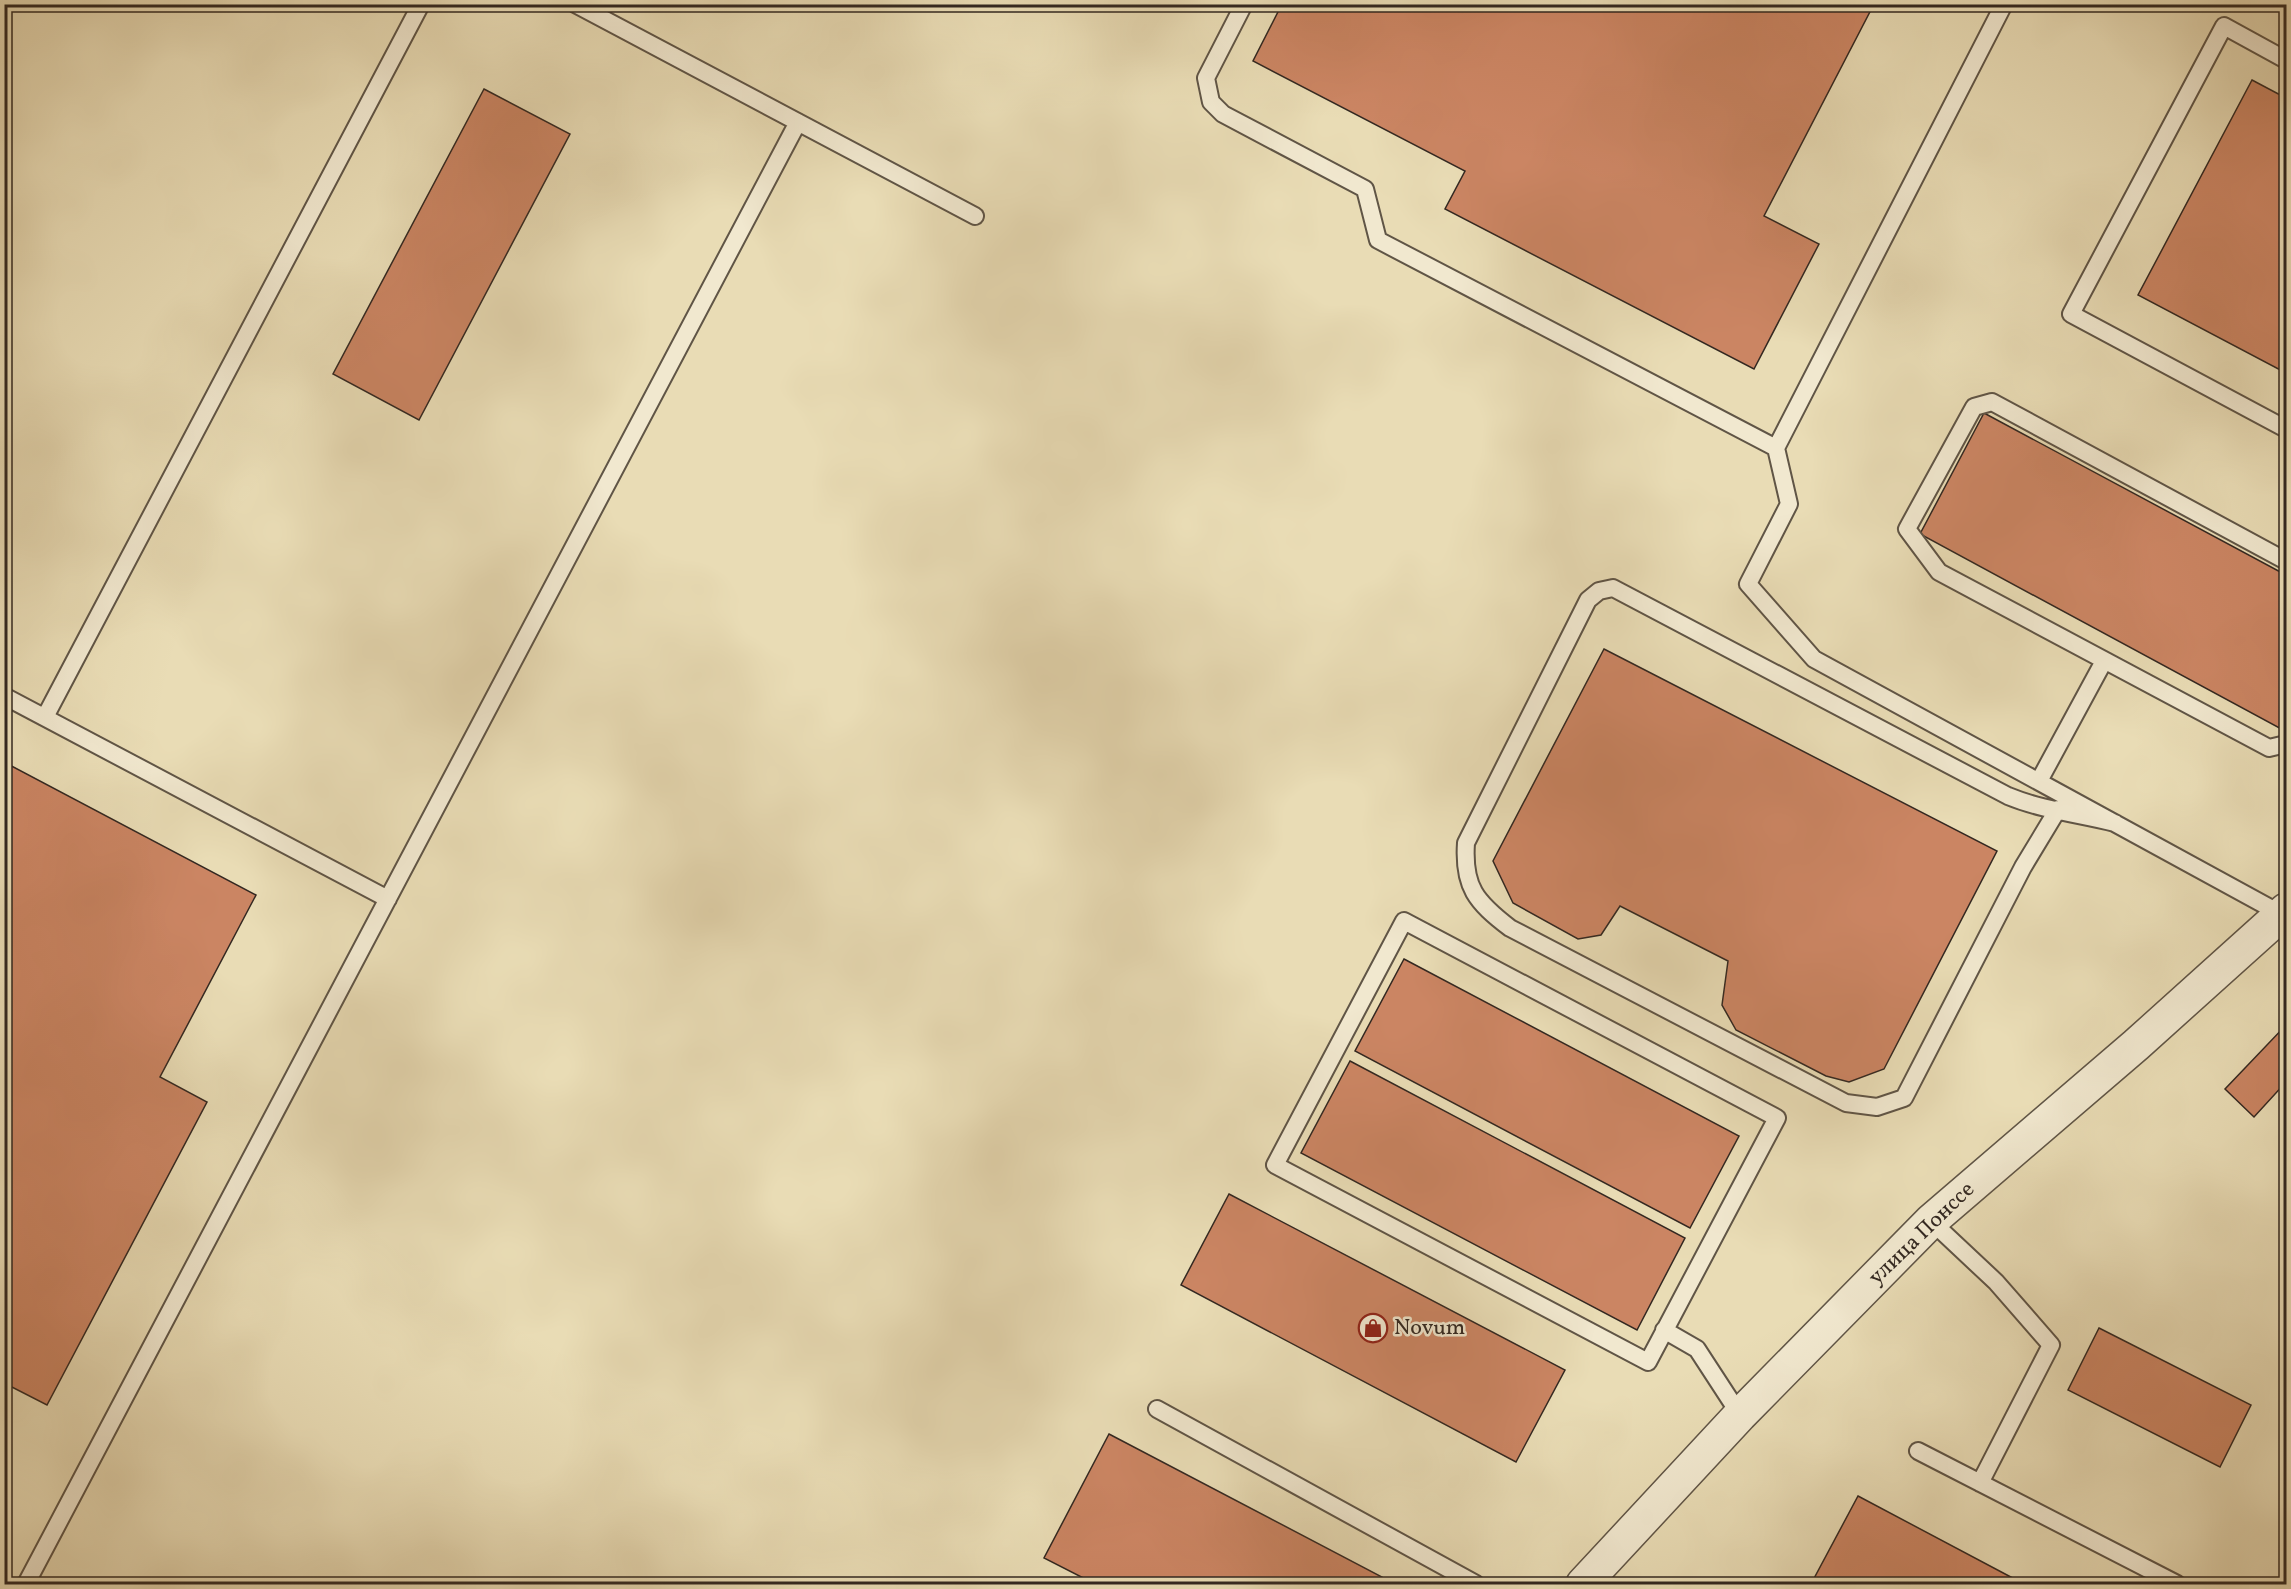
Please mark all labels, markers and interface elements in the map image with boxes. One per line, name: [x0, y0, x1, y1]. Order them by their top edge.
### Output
street label: улица Понссе: [1862, 1175, 1982, 1293]
shop icon: Novum: [1357, 1312, 1389, 1344]
place label: Novum: [1394, 1313, 1465, 1344]

